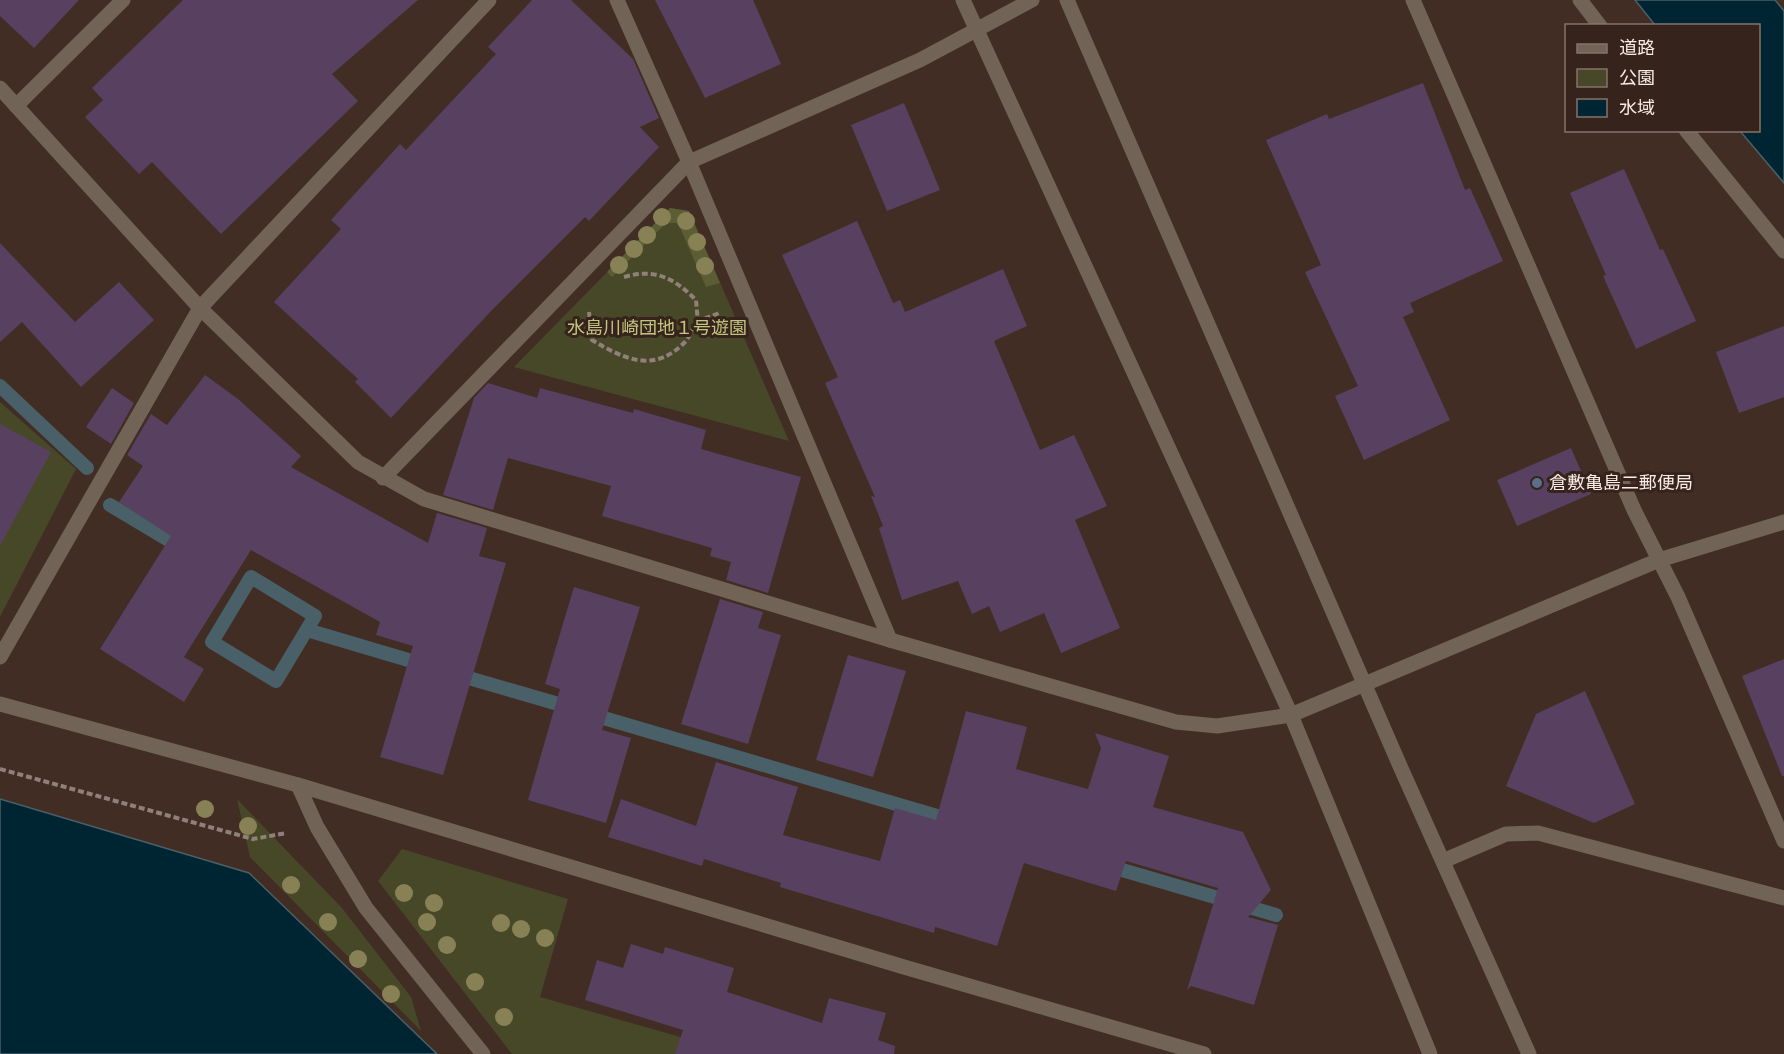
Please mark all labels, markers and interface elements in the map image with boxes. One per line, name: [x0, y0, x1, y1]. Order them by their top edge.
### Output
legend: [1565, 24, 1760, 132]
text: 道路: [1619, 36, 1655, 58]
text: 公園: [1619, 66, 1655, 88]
text: 水域: [1619, 96, 1655, 118]
park label: 水島川崎団地１号遊園: [567, 316, 747, 338]
place label: 倉敷亀島二郵便局: [1549, 471, 1693, 493]
marker: 倉敷亀島二郵便局: [1530, 476, 1544, 490]

